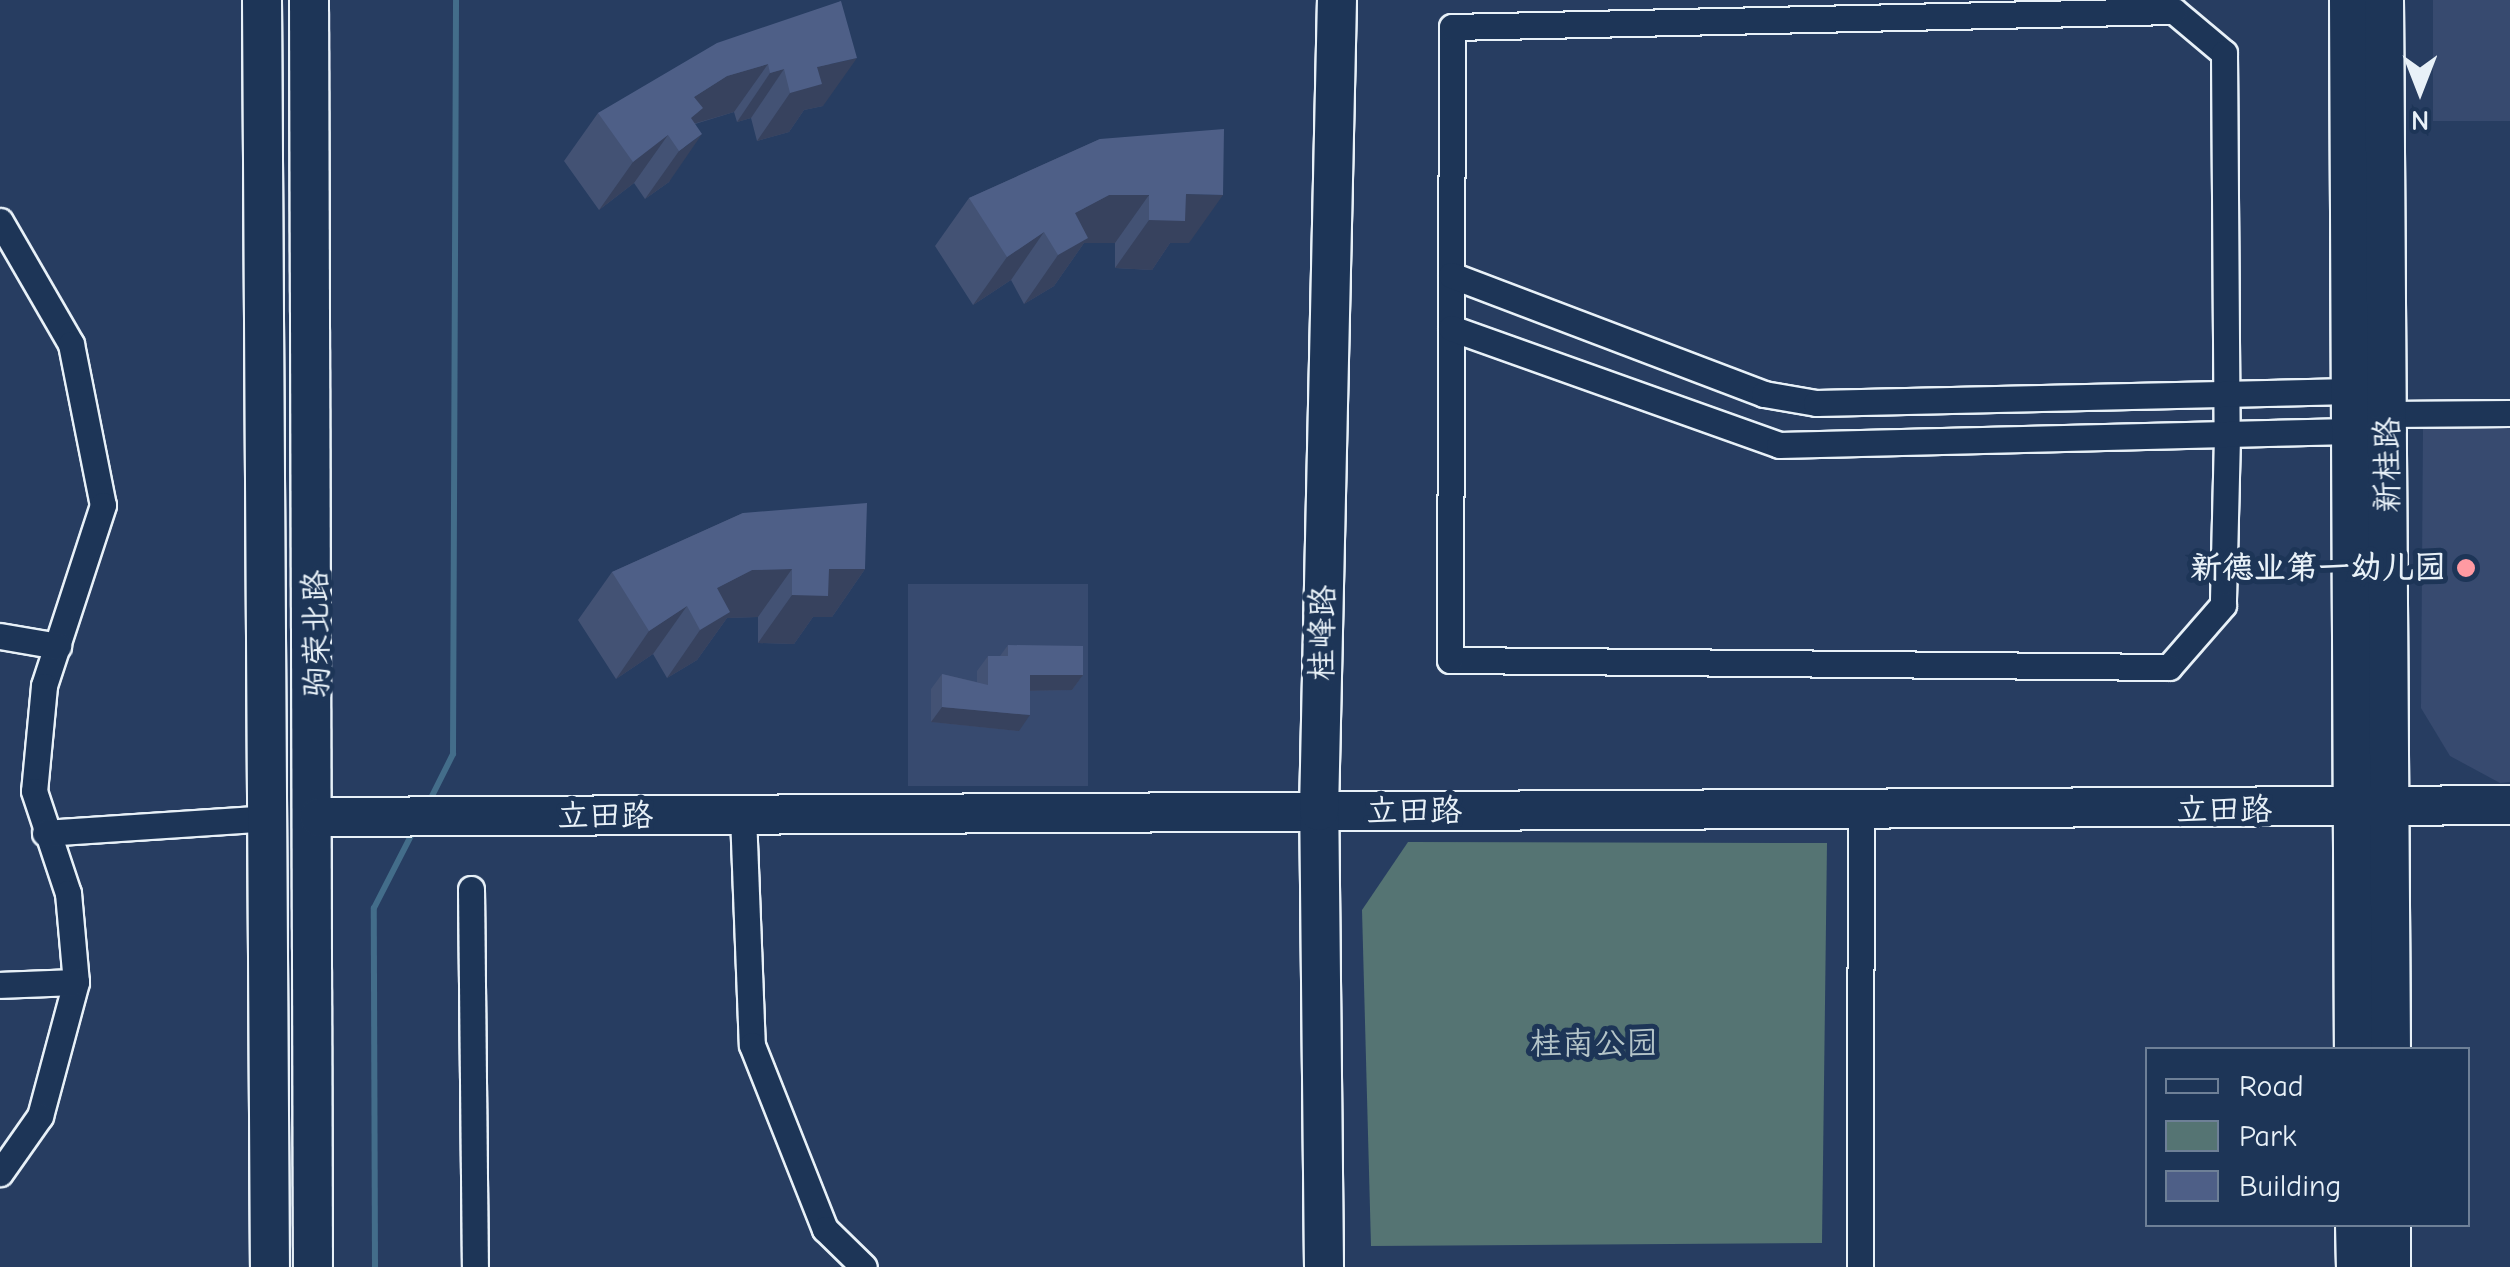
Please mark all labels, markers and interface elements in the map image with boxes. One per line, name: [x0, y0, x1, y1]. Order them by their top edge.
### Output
north arrow: [2370, 40, 2470, 140]
text: N: [2411, 104, 2429, 136]
street label: 新桂路: [2369, 417, 2407, 513]
place label: 新德业第一幼儿园: [2190, 549, 2446, 587]
marker: 新德业第一幼儿园: [2455, 557, 2477, 579]
street label: 驹荣北路: [297, 570, 337, 698]
street label: 桂峰路: [1303, 585, 1343, 681]
street label: 立田路: [2176, 791, 2272, 829]
street label: 立田路: [1366, 792, 1462, 830]
street label: 立田路: [557, 797, 653, 835]
park label: 桂南公园: [1530, 1025, 1658, 1063]
legend: [2145, 1047, 2470, 1227]
text: Road: [2239, 1069, 2304, 1104]
text: Park: [2239, 1119, 2296, 1154]
text: Building: [2239, 1169, 2342, 1204]

